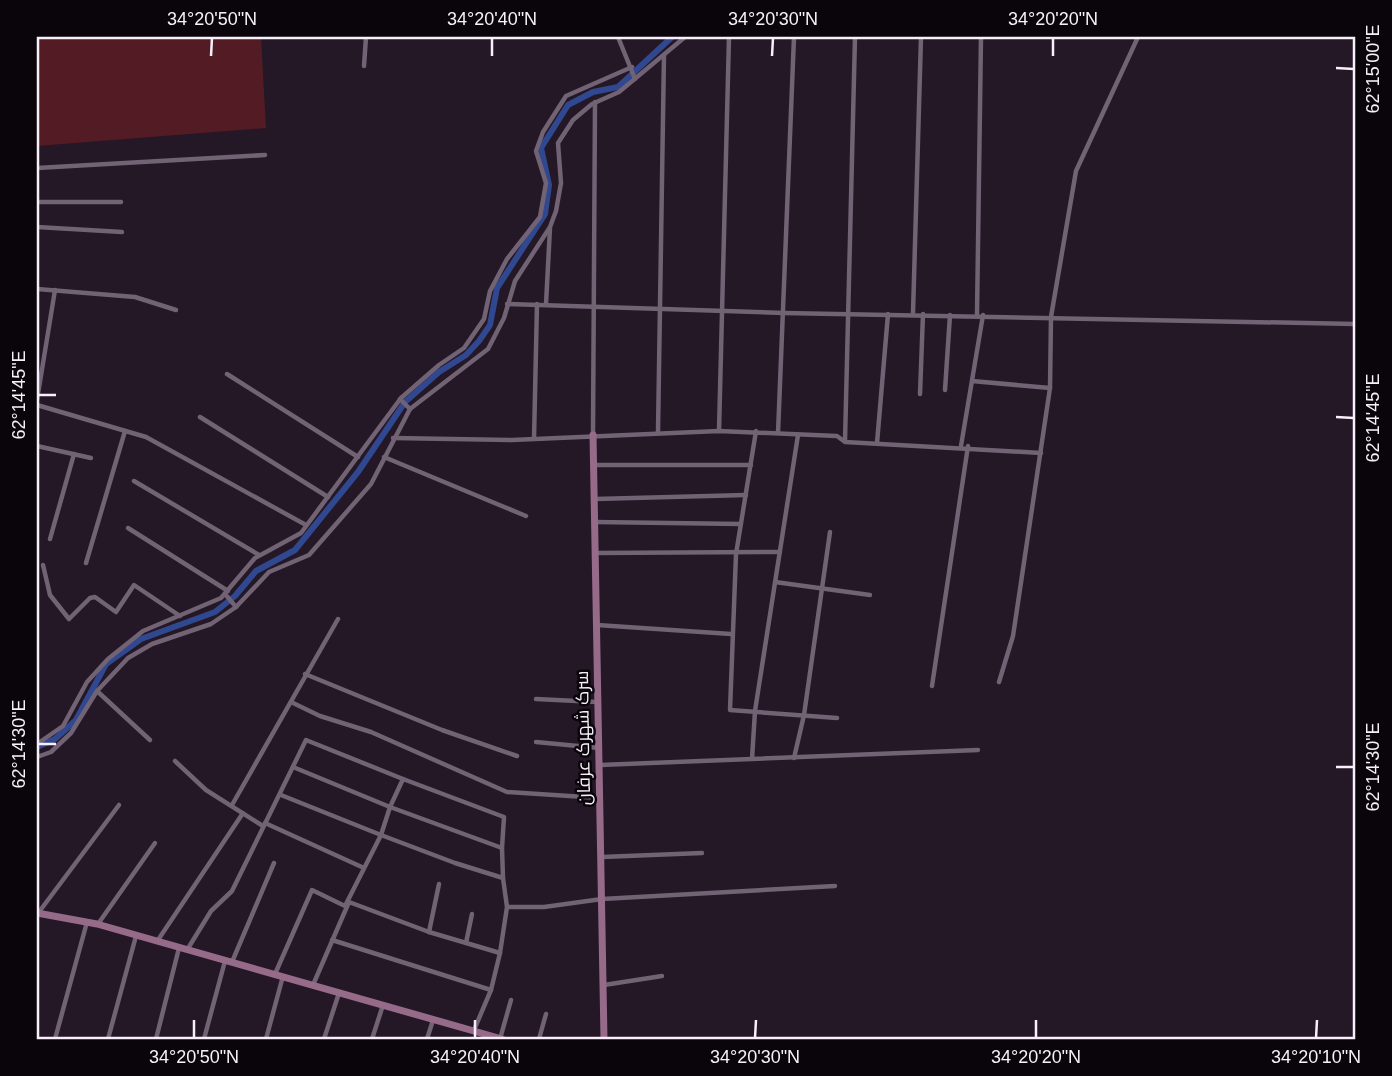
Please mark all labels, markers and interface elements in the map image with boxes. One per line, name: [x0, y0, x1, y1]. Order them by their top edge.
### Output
text: 34°20'50"N: [167, 9, 257, 29]
text: 34°20'40"N: [447, 9, 537, 29]
text: 34°20'30"N: [728, 9, 818, 29]
text: 34°20'20"N: [1008, 9, 1098, 29]
text: 62°15'00"E: [1363, 24, 1383, 114]
text: 62°14'45"E: [9, 350, 29, 440]
text: 62°14'45"E: [1363, 373, 1383, 463]
street label: سرک شهرک عرفان: [572, 670, 595, 805]
text: 62°14'30"E: [9, 699, 29, 789]
text: 62°14'30"E: [1363, 722, 1383, 812]
text: 34°20'50"N: [149, 1047, 239, 1067]
text: 34°20'40"N: [430, 1047, 520, 1067]
text: 34°20'30"N: [710, 1047, 800, 1067]
text: 34°20'20"N: [991, 1047, 1081, 1067]
text: 34°20'10"N: [1271, 1047, 1361, 1067]

